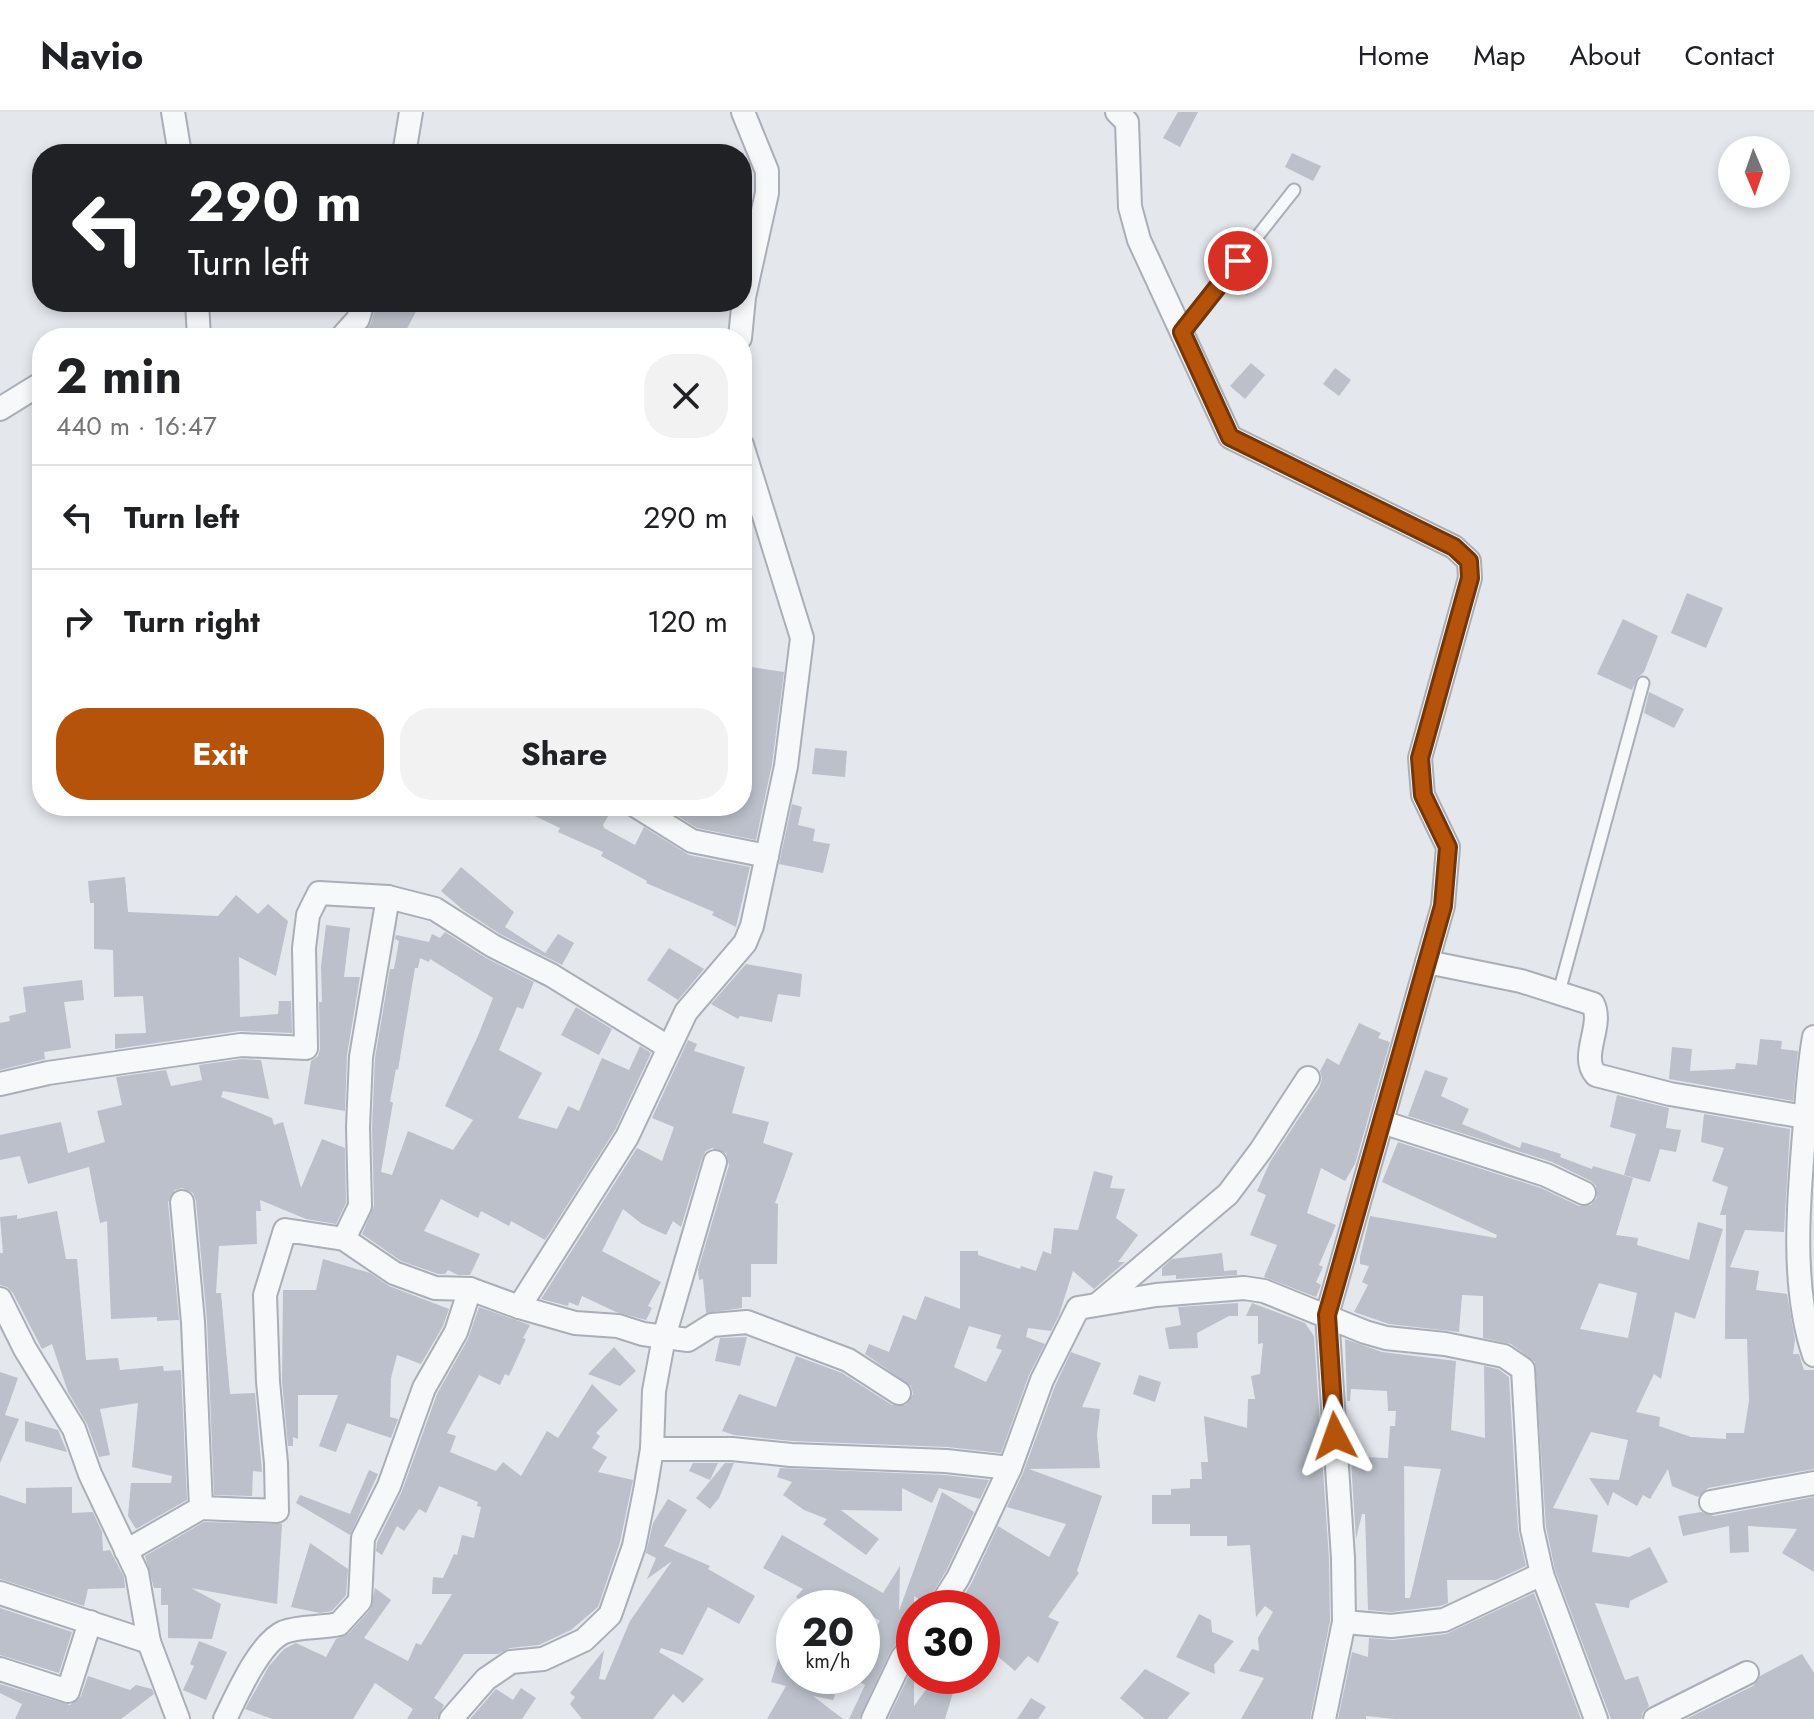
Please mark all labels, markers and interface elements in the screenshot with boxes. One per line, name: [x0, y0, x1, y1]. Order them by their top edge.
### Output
text: Navio: [40, 28, 143, 83]
text: Home: [1358, 35, 1429, 76]
text: Map: [1473, 35, 1525, 76]
text: About: [1569, 35, 1641, 76]
text: Contact: [1685, 35, 1774, 76]
north arrow: [1718, 136, 1790, 208]
map controls: [1718, 136, 1790, 208]
text: 290 m: [188, 161, 362, 242]
icon: left: [56, 176, 160, 280]
pin: [1204, 227, 1272, 295]
text: Turn left: [188, 236, 309, 288]
icon: arrive: [1216, 239, 1260, 283]
text: 2 min: [56, 342, 182, 411]
button: close: [644, 354, 728, 438]
text: 440 m · 16:47: [56, 407, 217, 445]
icon: left: [56, 495, 100, 539]
text: Turn left: [124, 496, 239, 539]
text: 290 m: [643, 496, 728, 539]
icon: right: [56, 599, 100, 643]
text: Turn right: [124, 600, 260, 643]
text: 120 m: [647, 600, 728, 643]
button: Exit: [56, 708, 384, 800]
button: Share: [400, 708, 728, 800]
position arrow: [1293, 1394, 1377, 1478]
speed limit sign: 30: [896, 1590, 1000, 1694]
text: 20: [802, 1603, 854, 1661]
text: km/h: [805, 1647, 851, 1676]

